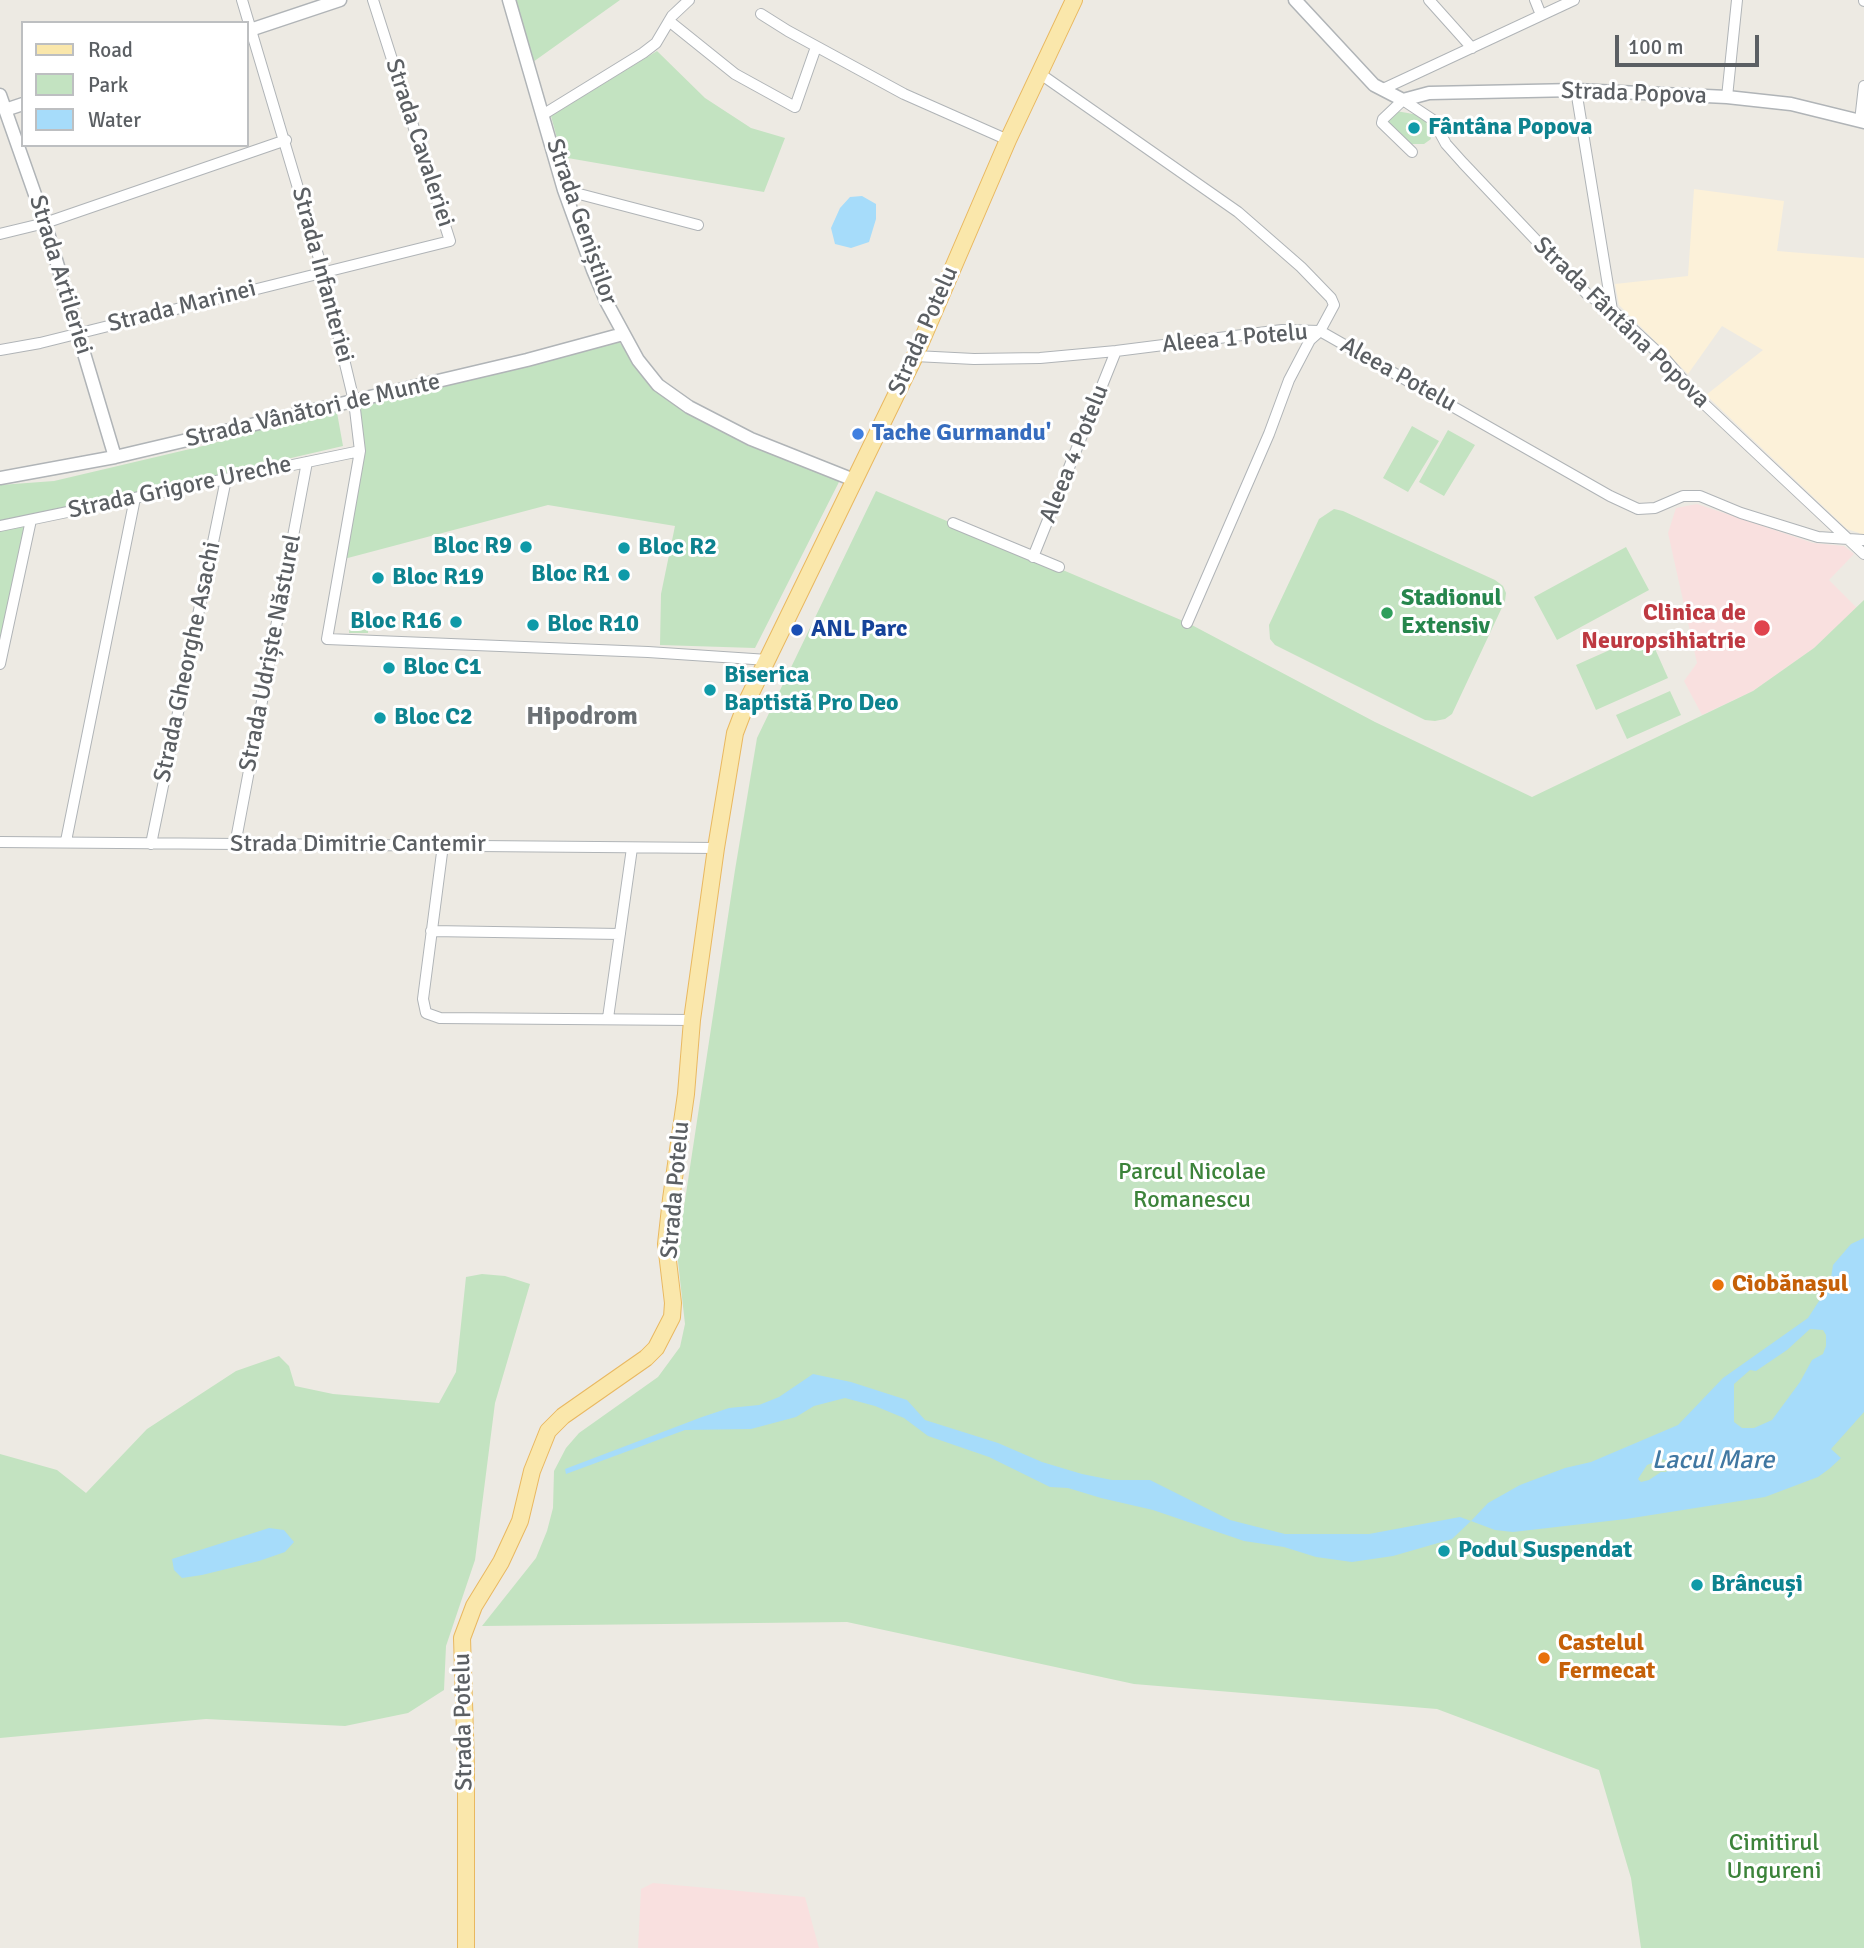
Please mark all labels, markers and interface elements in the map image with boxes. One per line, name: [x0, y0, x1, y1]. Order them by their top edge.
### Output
legend: [21, 21, 248, 147]
scale bar: [1619, 21, 1762, 65]
text: 100 m: [1628, 34, 1683, 60]
text: Road: [88, 37, 133, 63]
street label: Strada Cavaleriei: [378, 55, 460, 231]
text: Park: [88, 72, 128, 98]
street label: Strada Popova: [1561, 77, 1707, 111]
text: Water: [88, 107, 141, 133]
place label: Fântâna Popova: [1428, 114, 1593, 142]
marker: Fântâna Popova: [1406, 120, 1422, 136]
street label: Strada Geniștilor: [539, 135, 623, 309]
street label: Strada Infanteriei: [285, 184, 359, 366]
street label: Strada Artileriei: [22, 192, 98, 358]
street label: Strada Fântâna Popova: [1527, 231, 1715, 415]
street label: Strada Potelu: [883, 262, 965, 400]
street label: Strada Marinei: [105, 275, 259, 339]
street label: Aleea 1 Potelu: [1161, 318, 1309, 360]
street label: Aleea Potelu: [1335, 331, 1461, 419]
street label: Strada Vânători de Munte: [183, 368, 443, 454]
street label: Aleea 4 Potelu: [1034, 381, 1116, 527]
place label: Tache Gurmandu': [872, 420, 1051, 448]
marker: Tache Gurmandu': [850, 426, 866, 442]
street label: Strada Grigore Ureche: [66, 450, 294, 526]
street label: Strada Udriște Năsturel: [234, 532, 308, 774]
place label: Bloc R9: [433, 533, 512, 561]
place label: Bloc R2: [638, 534, 717, 562]
street label: Strada Gheorghe Asachi: [148, 539, 228, 785]
marker: Bloc R9: [518, 539, 534, 555]
marker: Bloc R2: [616, 540, 632, 556]
place label: Bloc R1: [531, 561, 610, 589]
place label: Bloc R19: [392, 564, 484, 592]
marker: Bloc R1: [616, 567, 632, 583]
marker: Bloc R19: [370, 570, 386, 586]
place label: Stadionul Extensiv: [1401, 585, 1502, 641]
place label: Clinica de Neuropsihiatrie: [1581, 600, 1746, 656]
marker: Stadionul Extensiv: [1379, 605, 1395, 621]
place label: Bloc R16: [350, 608, 442, 636]
place label: Bloc R10: [547, 611, 639, 639]
marker: Bloc R16: [448, 614, 464, 630]
place label: ANL Parc: [811, 616, 907, 644]
marker: Bloc R10: [525, 617, 541, 633]
marker: Clinica de Neuropsihiatrie: [1752, 618, 1772, 638]
marker: ANL Parc: [789, 622, 805, 638]
place label: Bloc C1: [403, 654, 482, 682]
marker: Bloc C1: [381, 660, 397, 676]
place label: Biserica Baptistă Pro Deo: [724, 662, 899, 718]
marker: Biserica Baptistă Pro Deo: [702, 682, 718, 698]
district label: Hipodrom: [526, 701, 638, 733]
place label: Bloc C2: [394, 704, 473, 732]
marker: Bloc C2: [372, 710, 388, 726]
street label: Strada Dimitrie Cantemir: [230, 831, 486, 859]
street label: Strada Potelu: [656, 1120, 696, 1260]
park label: Parcul Nicolae Romanescu: [1118, 1159, 1266, 1215]
place label: Ciobănașul: [1732, 1271, 1848, 1299]
marker: Ciobănașul: [1710, 1277, 1726, 1293]
water label: Lacul Mare: [1652, 1445, 1774, 1477]
place label: Podul Suspendat: [1458, 1537, 1632, 1565]
marker: Podul Suspendat: [1436, 1543, 1452, 1559]
place label: Brâncuși: [1711, 1571, 1803, 1599]
marker: Brâncuși: [1689, 1577, 1705, 1593]
place label: Castelul Fermecat: [1558, 1630, 1655, 1686]
marker: Castelul Fermecat: [1536, 1650, 1552, 1666]
street label: Strada Potelu: [448, 1653, 480, 1791]
park label: Cimitirul Ungureni: [1727, 1830, 1821, 1886]

